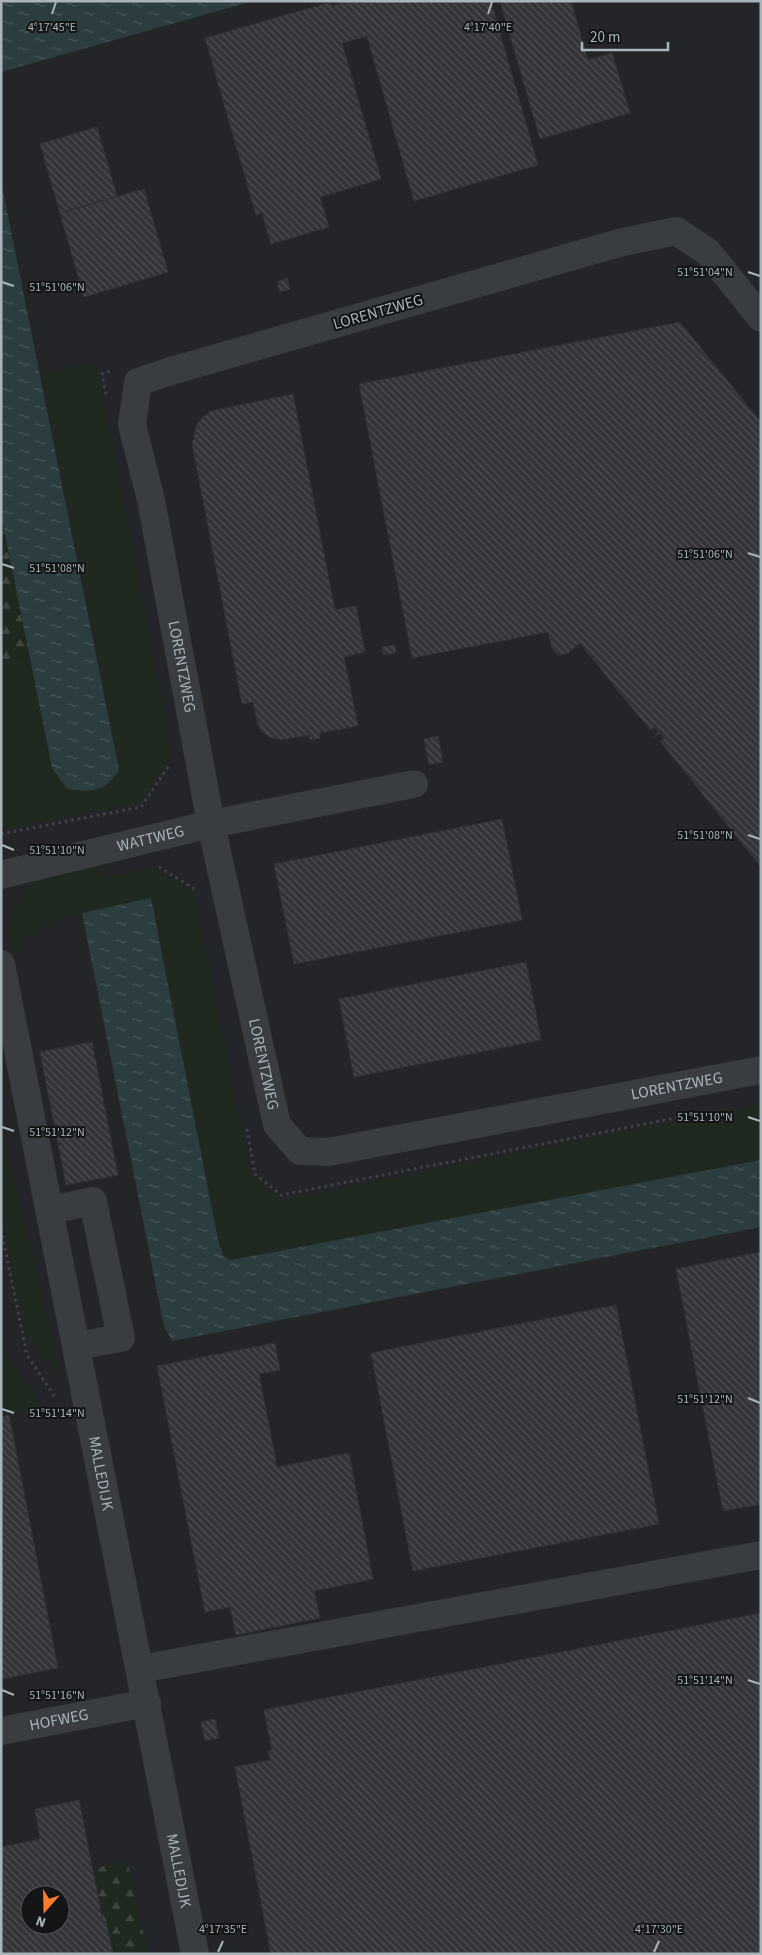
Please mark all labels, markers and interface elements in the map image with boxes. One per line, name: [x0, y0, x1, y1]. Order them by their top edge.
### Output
text: 4°17'45"E: [28, 19, 76, 36]
text: 4°17'40"E: [464, 19, 512, 36]
scale bar: [582, 20, 668, 52]
text: 20 m: [590, 27, 620, 48]
text: 51°51'04"N: [677, 264, 733, 281]
text: 51°51'06"N: [29, 279, 85, 296]
street label: LORENTZWEG: [330, 289, 426, 335]
text: 51°51'06"N: [677, 546, 733, 563]
text: 51°51'08"N: [29, 560, 85, 577]
street label: LORENTZWEG: [163, 619, 201, 714]
street label: WATTWEG: [115, 820, 187, 857]
text: 51°51'08"N: [677, 827, 733, 844]
text: 51°51'10"N: [29, 842, 85, 859]
street label: LORENTZWEG: [243, 1016, 284, 1112]
street label: LORENTZWEG: [629, 1067, 724, 1105]
text: 51°51'10"N: [677, 1109, 733, 1126]
text: 51°51'12"N: [29, 1124, 85, 1141]
text: 51°51'12"N: [677, 1391, 733, 1408]
text: 51°51'14"N: [29, 1405, 85, 1422]
street label: MALLEDIJK: [83, 1434, 119, 1513]
text: 51°51'14"N: [677, 1672, 733, 1689]
text: 51°51'16"N: [29, 1687, 85, 1704]
street label: HOFWEG: [27, 1703, 90, 1736]
street label: MALLEDIJK: [161, 1832, 197, 1911]
north arrow: [20, 1885, 70, 1935]
text: N: [33, 1910, 49, 1932]
text: 4°17'35"E: [199, 1921, 247, 1938]
text: 4°17'30"E: [635, 1921, 683, 1938]

